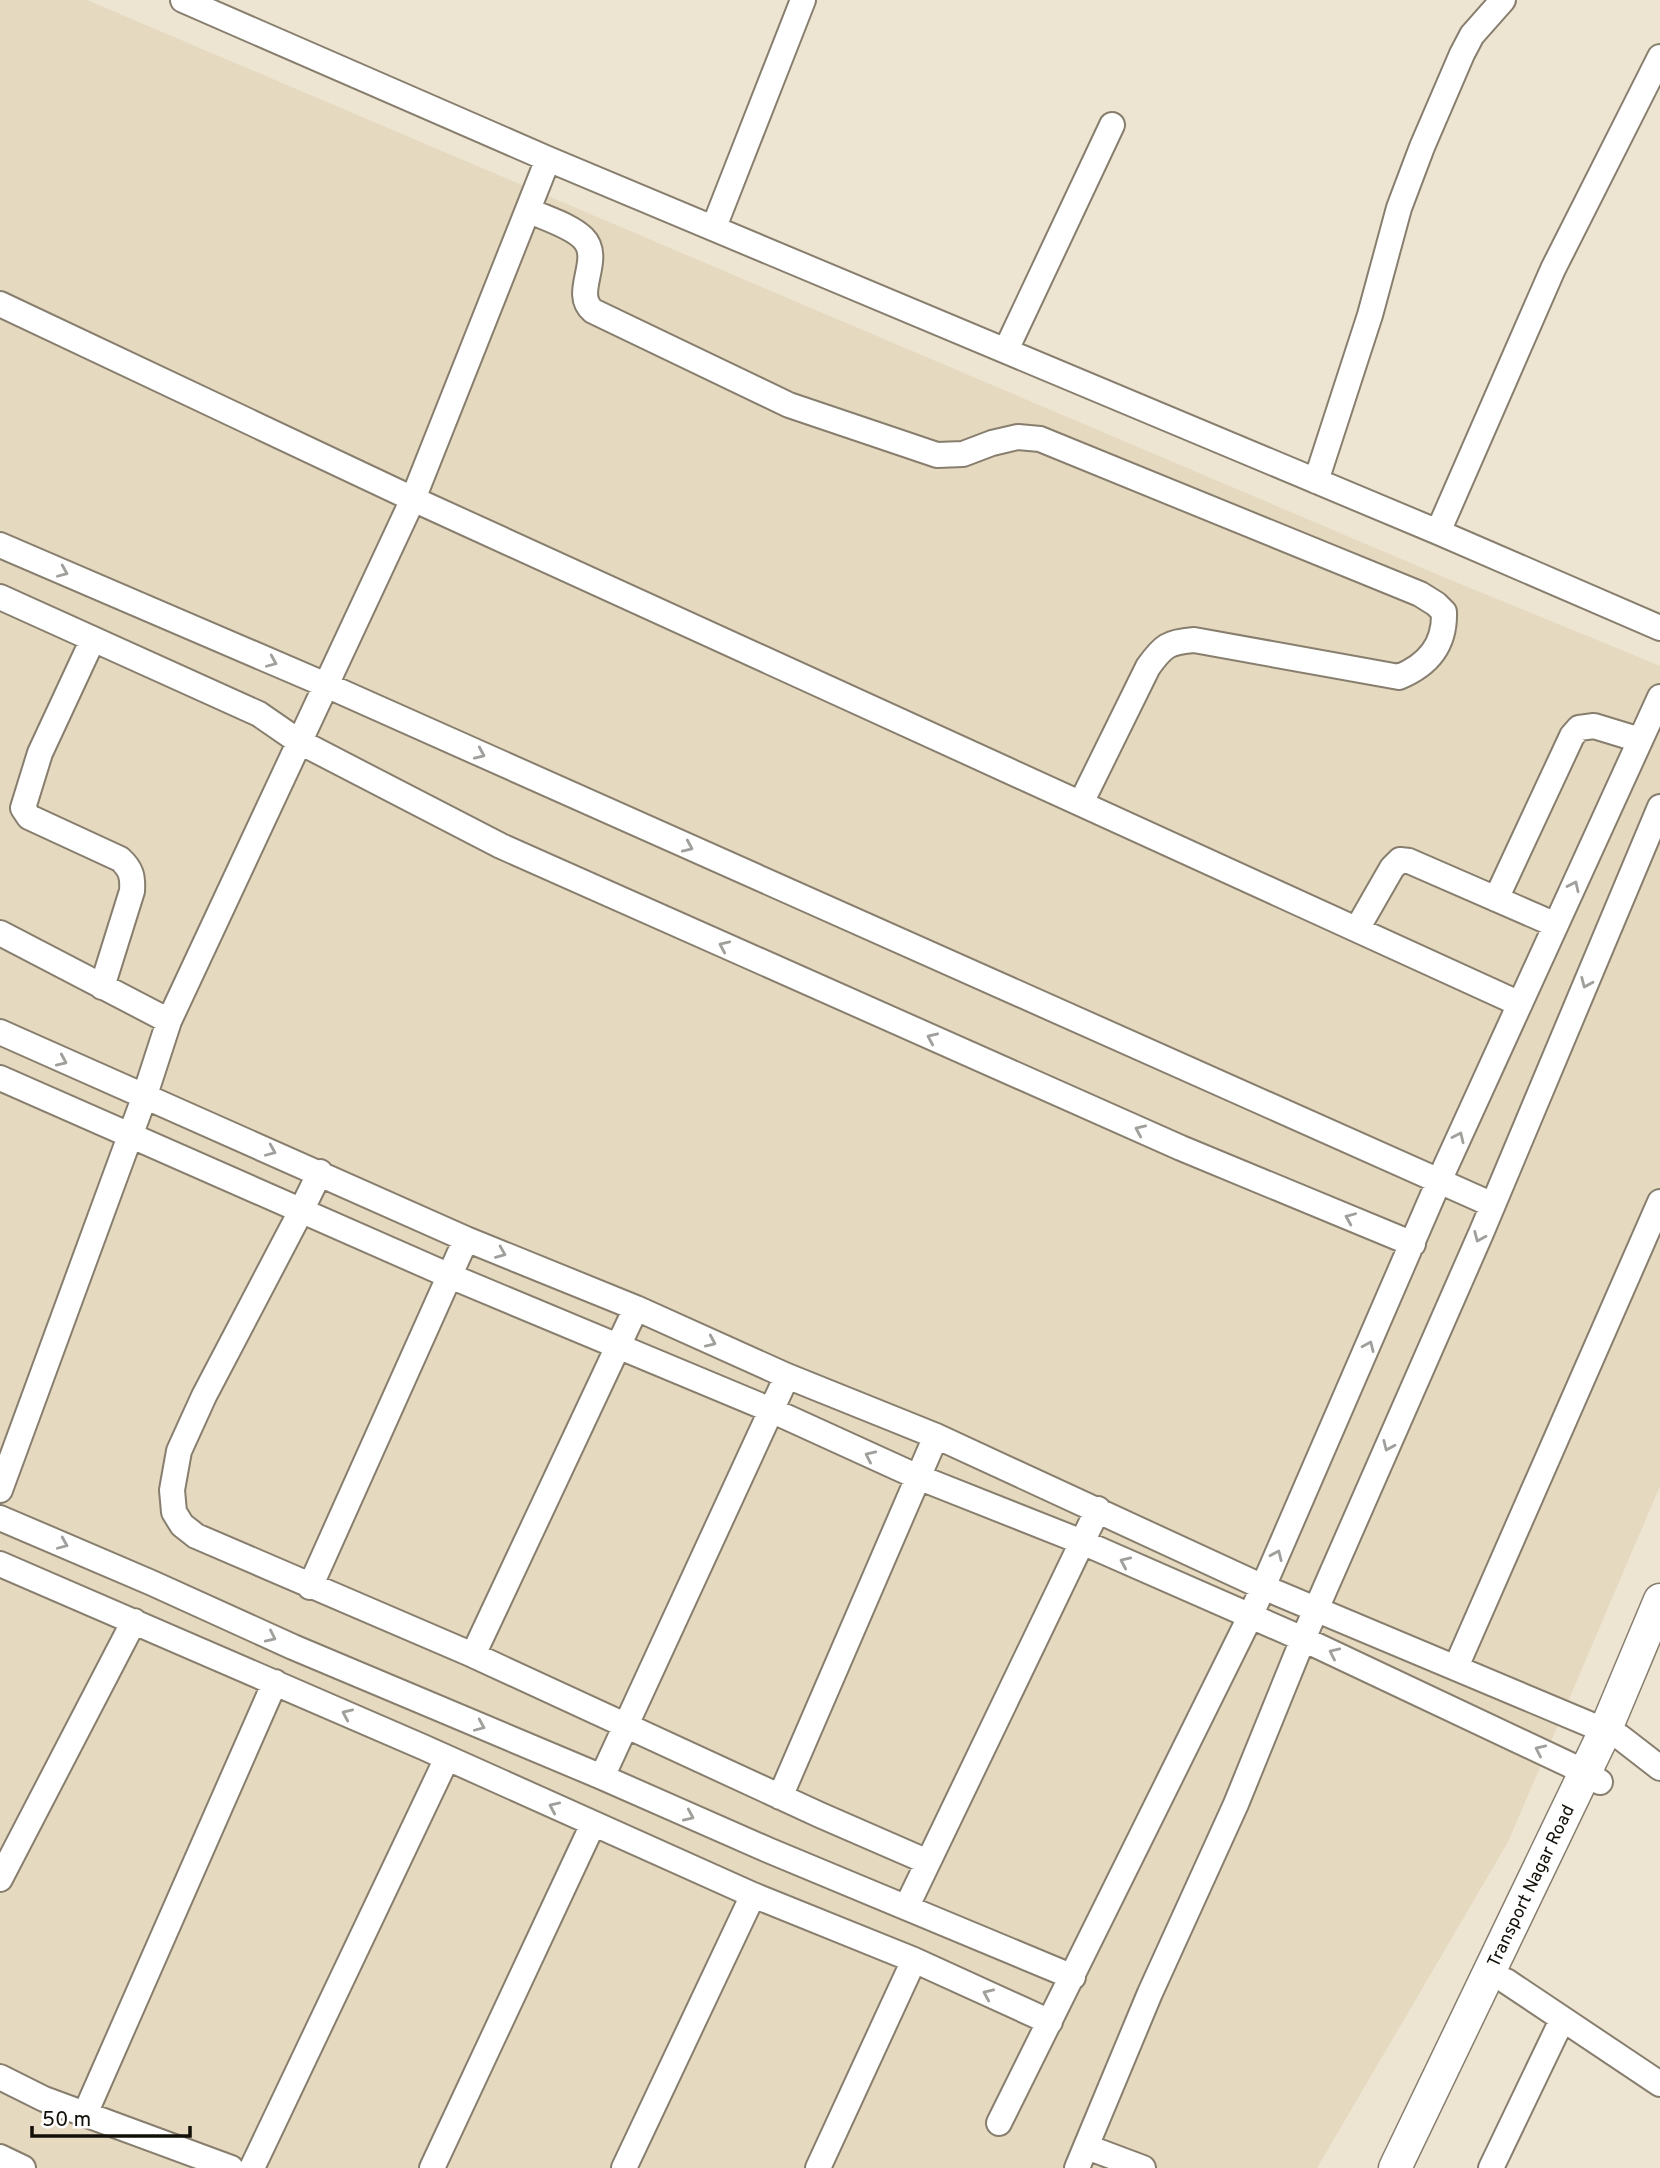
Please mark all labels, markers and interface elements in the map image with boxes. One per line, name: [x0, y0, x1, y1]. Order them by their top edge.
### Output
one-way arrow: [55, 564, 68, 578]
one-way arrow: [264, 654, 277, 668]
one-way arrow: [473, 746, 485, 760]
one-way arrow: [680, 839, 693, 853]
one-way arrow: [1566, 881, 1580, 893]
one-way arrow: [719, 940, 732, 954]
one-way arrow: [1580, 975, 1594, 988]
one-way arrow: [927, 1032, 940, 1046]
one-way arrow: [55, 1052, 67, 1066]
one-way arrow: [1135, 1124, 1148, 1138]
one-way arrow: [1451, 1132, 1465, 1144]
one-way arrow: [264, 1143, 276, 1157]
one-way arrow: [1345, 1213, 1357, 1227]
one-way arrow: [1473, 1230, 1487, 1243]
one-way arrow: [494, 1245, 507, 1259]
one-way arrow: [704, 1334, 716, 1348]
one-way arrow: [1361, 1341, 1375, 1353]
one-way arrow: [1382, 1439, 1396, 1451]
one-way arrow: [865, 1450, 877, 1464]
one-way arrow: [56, 1536, 68, 1550]
one-way arrow: [1269, 1549, 1283, 1561]
one-way arrow: [1120, 1556, 1133, 1570]
one-way arrow: [263, 1629, 276, 1643]
one-way arrow: [1329, 1648, 1341, 1662]
one-way arrow: [342, 1708, 354, 1722]
one-way arrow: [473, 1717, 485, 1731]
one-way arrow: [1534, 1745, 1547, 1759]
one-way arrow: [549, 1801, 562, 1815]
street label: Transport Nagar Road: [1483, 1802, 1581, 1972]
one-way arrow: [682, 1808, 694, 1822]
one-way arrow: [983, 1988, 995, 2002]
scale bar: [32, 2094, 189, 2138]
text: 50 m: [42, 2107, 91, 2134]

